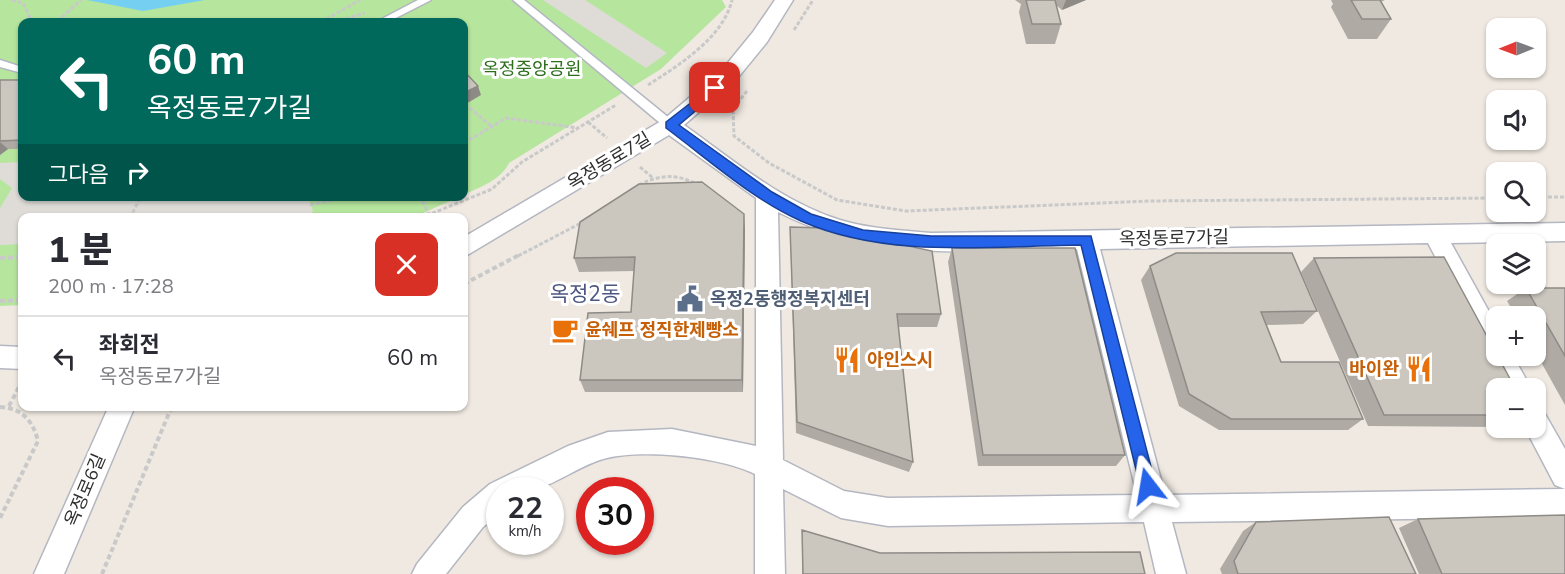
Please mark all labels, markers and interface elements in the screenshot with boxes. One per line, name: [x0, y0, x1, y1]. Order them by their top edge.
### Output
north arrow: [1486, 18, 1546, 78]
map controls: [1486, 18, 1546, 438]
text: 60 m: [147, 32, 246, 89]
icon: left: [48, 42, 126, 120]
park label: 옥정중앙공원: [482, 57, 582, 81]
pin: [689, 62, 740, 113]
icon: arrive: [698, 71, 731, 104]
text: 옥정동로7가길: [147, 90, 312, 127]
button: sound: [1486, 90, 1546, 150]
street label: 옥정동로7길: [563, 127, 655, 195]
icon: right: [121, 156, 154, 189]
text: 그다음: [48, 160, 109, 190]
button: search: [1486, 162, 1546, 222]
street label: 옥정동로7가길: [1119, 225, 1229, 251]
text: 1 분: [48, 226, 113, 275]
button: close: [375, 233, 438, 296]
button: layers: [1486, 234, 1546, 294]
text: 200 m · 17:28: [48, 273, 174, 300]
district label: 옥정2동: [550, 280, 620, 308]
public building icon: 옥정2동행정복지센터: [675, 284, 705, 314]
place label: 옥정2동행정복지센터: [710, 287, 870, 311]
button: +: [1486, 306, 1546, 366]
cafe icon: 윤쉐프 정직한제빵소: [550, 315, 580, 345]
place label: 윤쉐프 정직한제빵소: [585, 318, 739, 342]
text: 좌회전: [99, 330, 160, 360]
icon: left: [48, 342, 81, 375]
text: 60 m: [387, 343, 438, 373]
restaurant icon: 아인스시: [832, 345, 862, 375]
place label: 아인스시: [867, 348, 933, 372]
restaurant icon: 바이완: [1404, 354, 1434, 384]
place label: 바이완: [1349, 357, 1399, 381]
text: 옥정동로7가길: [99, 363, 221, 390]
button: −: [1486, 378, 1546, 438]
street label: 옥정로6길: [59, 450, 111, 530]
position arrow: [1116, 454, 1180, 518]
speed limit sign: 30: [576, 477, 654, 555]
text: 22: [507, 488, 543, 529]
text: km/h: [508, 521, 542, 541]

